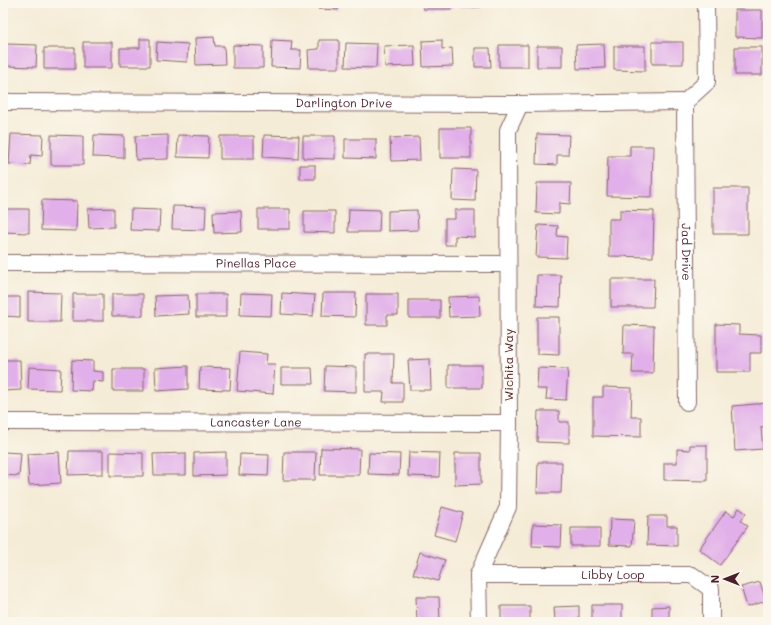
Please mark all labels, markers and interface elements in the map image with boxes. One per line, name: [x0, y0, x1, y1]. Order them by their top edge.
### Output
street label: Darlington Drive: [296, 94, 392, 111]
street label: Jad Drive: [679, 223, 695, 281]
street label: Pinellas Place: [216, 254, 296, 271]
street label: Wichita Way: [500, 329, 516, 401]
street label: Lancaster Lane: [210, 413, 302, 430]
north arrow: [705, 559, 745, 599]
street label: Libby Loop: [581, 566, 645, 582]
text: N: [707, 575, 722, 583]

